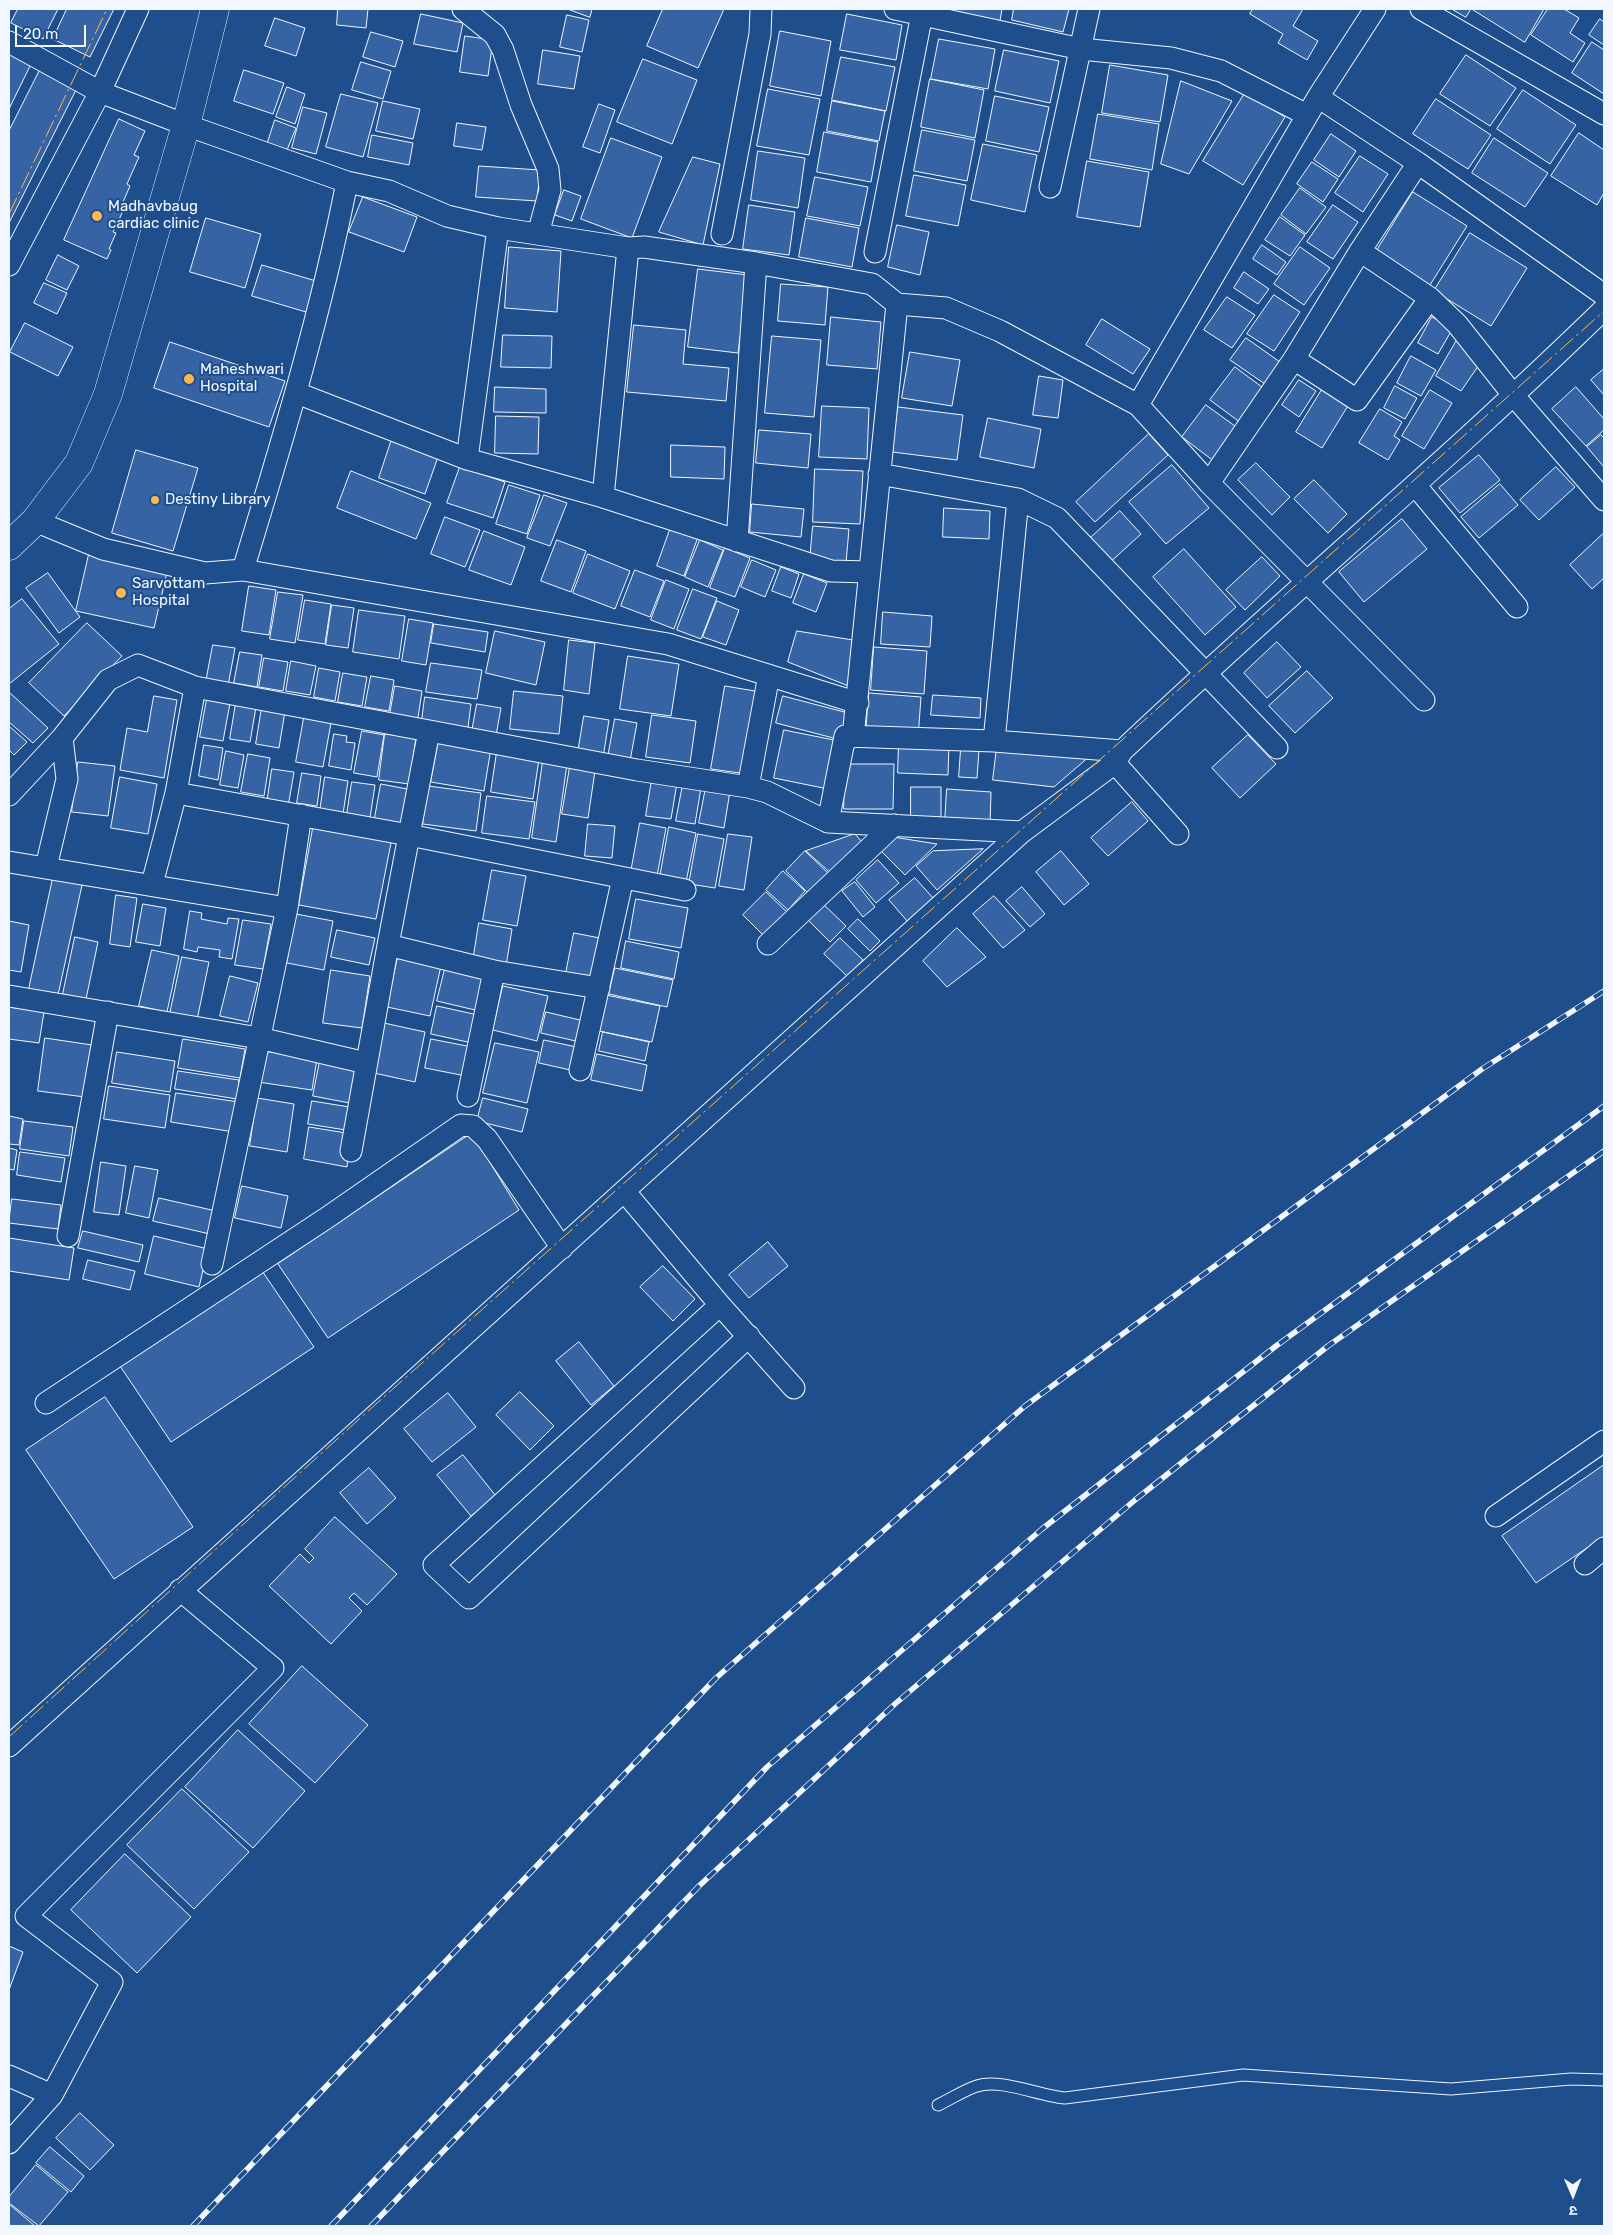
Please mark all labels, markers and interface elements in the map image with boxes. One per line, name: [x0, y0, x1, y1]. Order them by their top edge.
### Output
scale bar: [18, 15, 89, 47]
text: 20 m: [23, 25, 58, 43]
place label: Madhavbaug cardiac clinic: [108, 198, 199, 233]
marker: Madhavbaug cardiac clinic: [90, 209, 104, 223]
place label: Maheshwari Hospital: [200, 361, 284, 396]
marker: Maheshwari Hospital: [182, 372, 196, 386]
place label: Destiny Library: [165, 491, 271, 509]
marker: Destiny Library: [149, 494, 161, 506]
place label: Sarvottam Hospital: [132, 575, 205, 610]
marker: Sarvottam Hospital: [114, 586, 128, 600]
north arrow: [1548, 2170, 1598, 2220]
text: उ: [1569, 2202, 1578, 2219]

